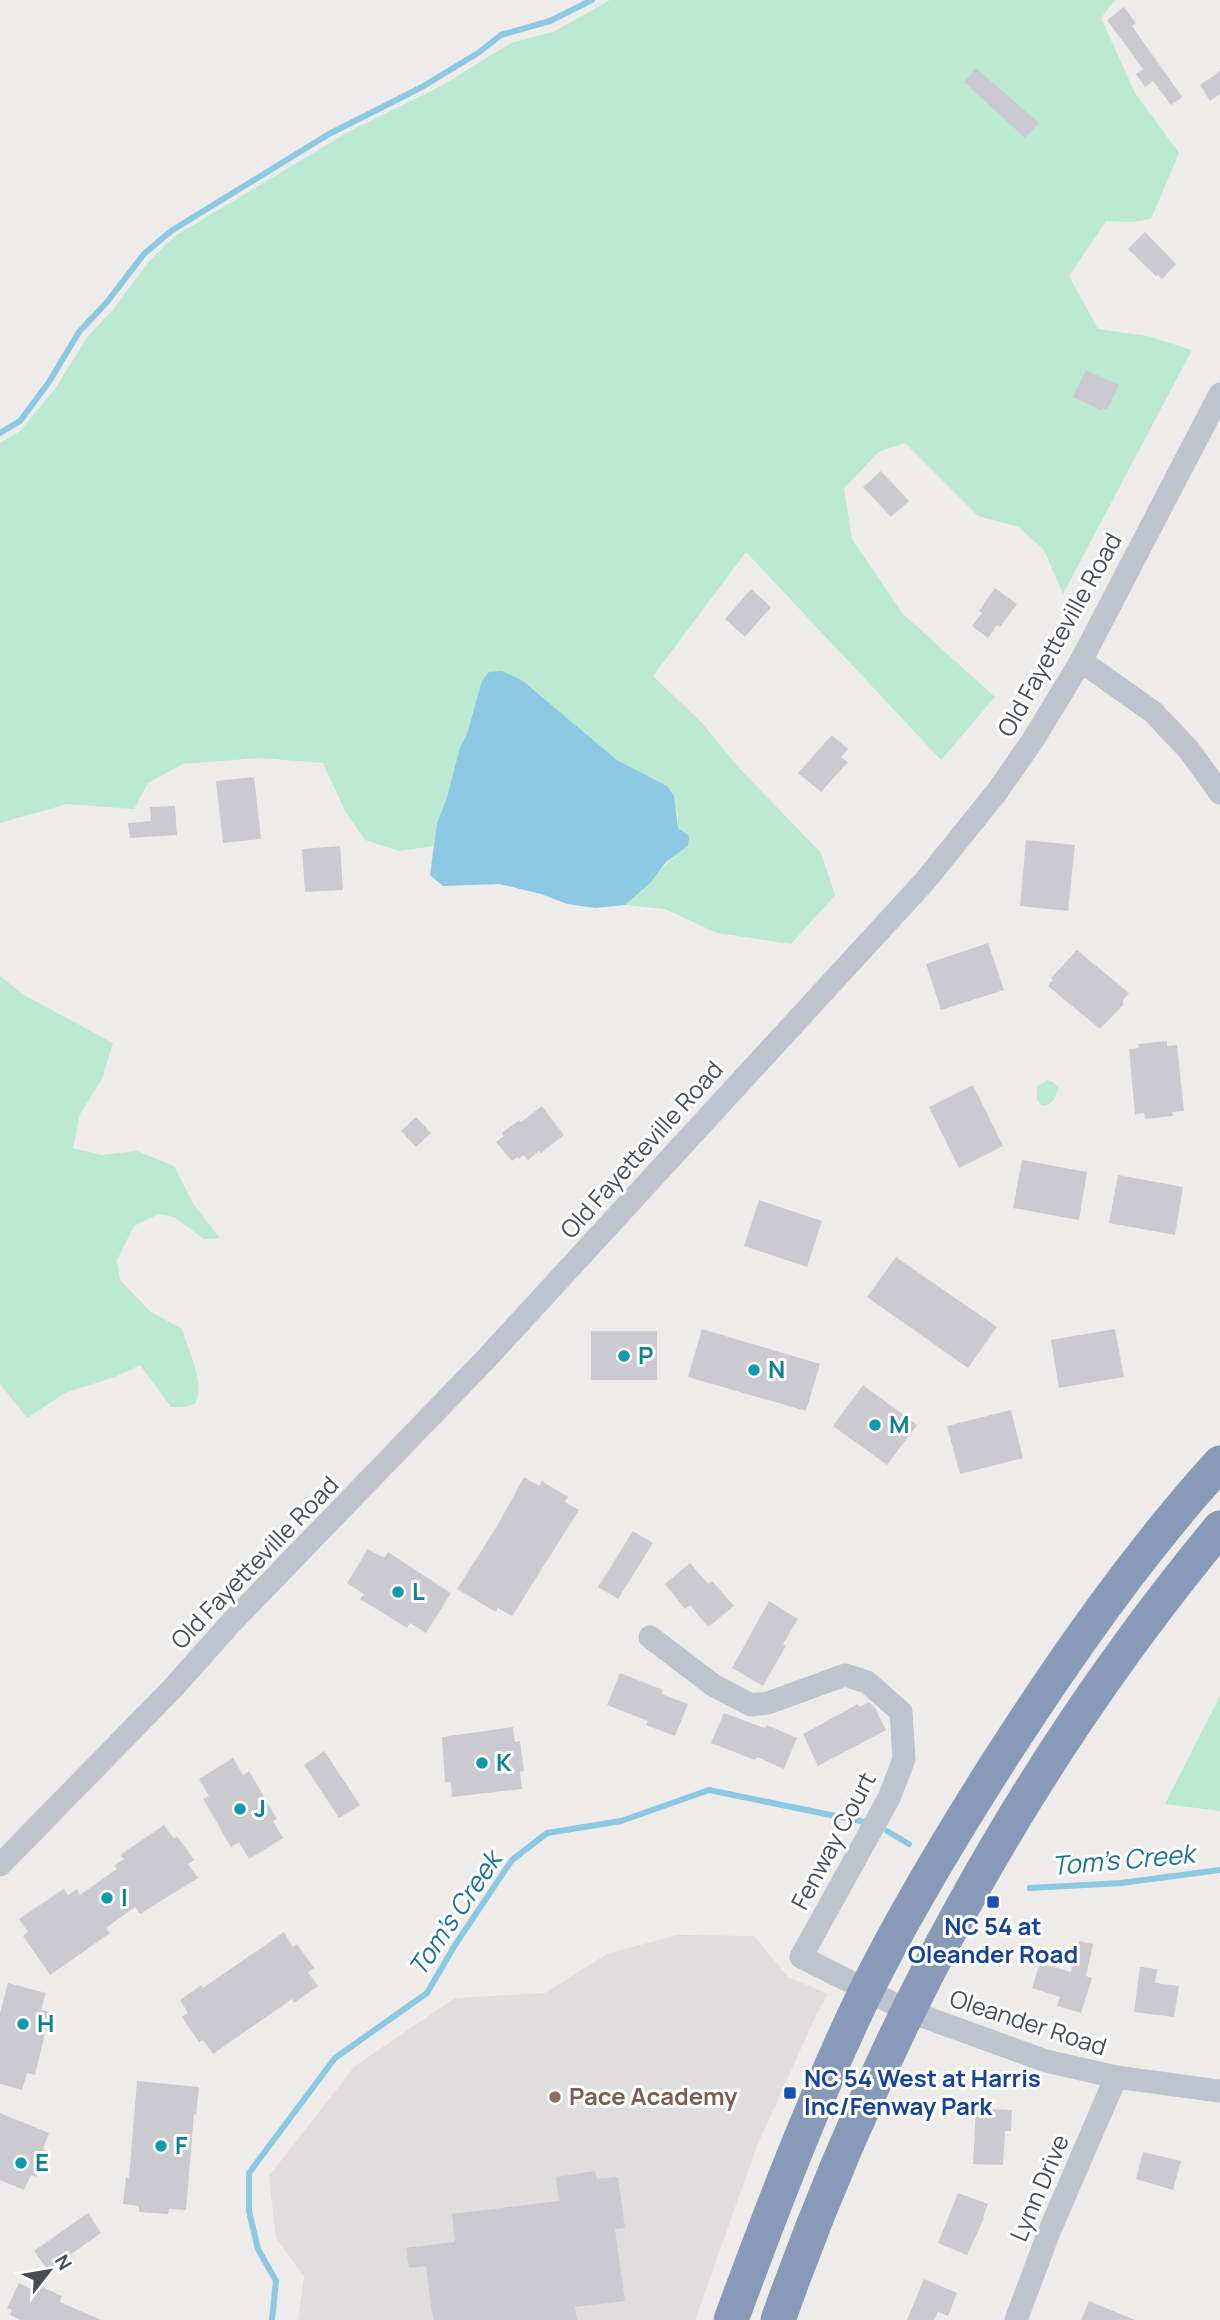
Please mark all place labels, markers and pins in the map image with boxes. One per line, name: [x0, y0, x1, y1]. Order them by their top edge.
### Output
place label: P: [638, 1338, 653, 1371]
marker: P: [616, 1348, 632, 1364]
place label: N: [768, 1352, 785, 1385]
marker: N: [746, 1362, 762, 1378]
place label: M: [889, 1407, 910, 1440]
marker: M: [867, 1417, 883, 1433]
place label: L: [412, 1574, 425, 1607]
marker: L: [390, 1584, 406, 1600]
place label: K: [496, 1745, 512, 1778]
marker: K: [474, 1755, 490, 1771]
place label: J: [254, 1791, 266, 1824]
marker: J: [232, 1801, 248, 1817]
place label: I: [121, 1880, 128, 1913]
marker: I: [99, 1890, 115, 1906]
marker: NC 54 at Oleander Road: [985, 1894, 1001, 1910]
place label: NC 54 at Oleander Road: [908, 1909, 1078, 1970]
place label: H: [37, 2006, 54, 2039]
marker: H: [15, 2016, 31, 2032]
place label: NC 54 West at Harris Inc/Fenway Park: [804, 2061, 1041, 2122]
place label: Pace Academy: [569, 2079, 738, 2112]
marker: NC 54 West at Harris Inc/Fenway Park: [782, 2085, 798, 2101]
marker: Pace Academy: [547, 2089, 563, 2105]
place label: F: [175, 2128, 188, 2161]
marker: F: [153, 2138, 169, 2154]
place label: E: [35, 2145, 49, 2178]
marker: E: [13, 2155, 29, 2171]

